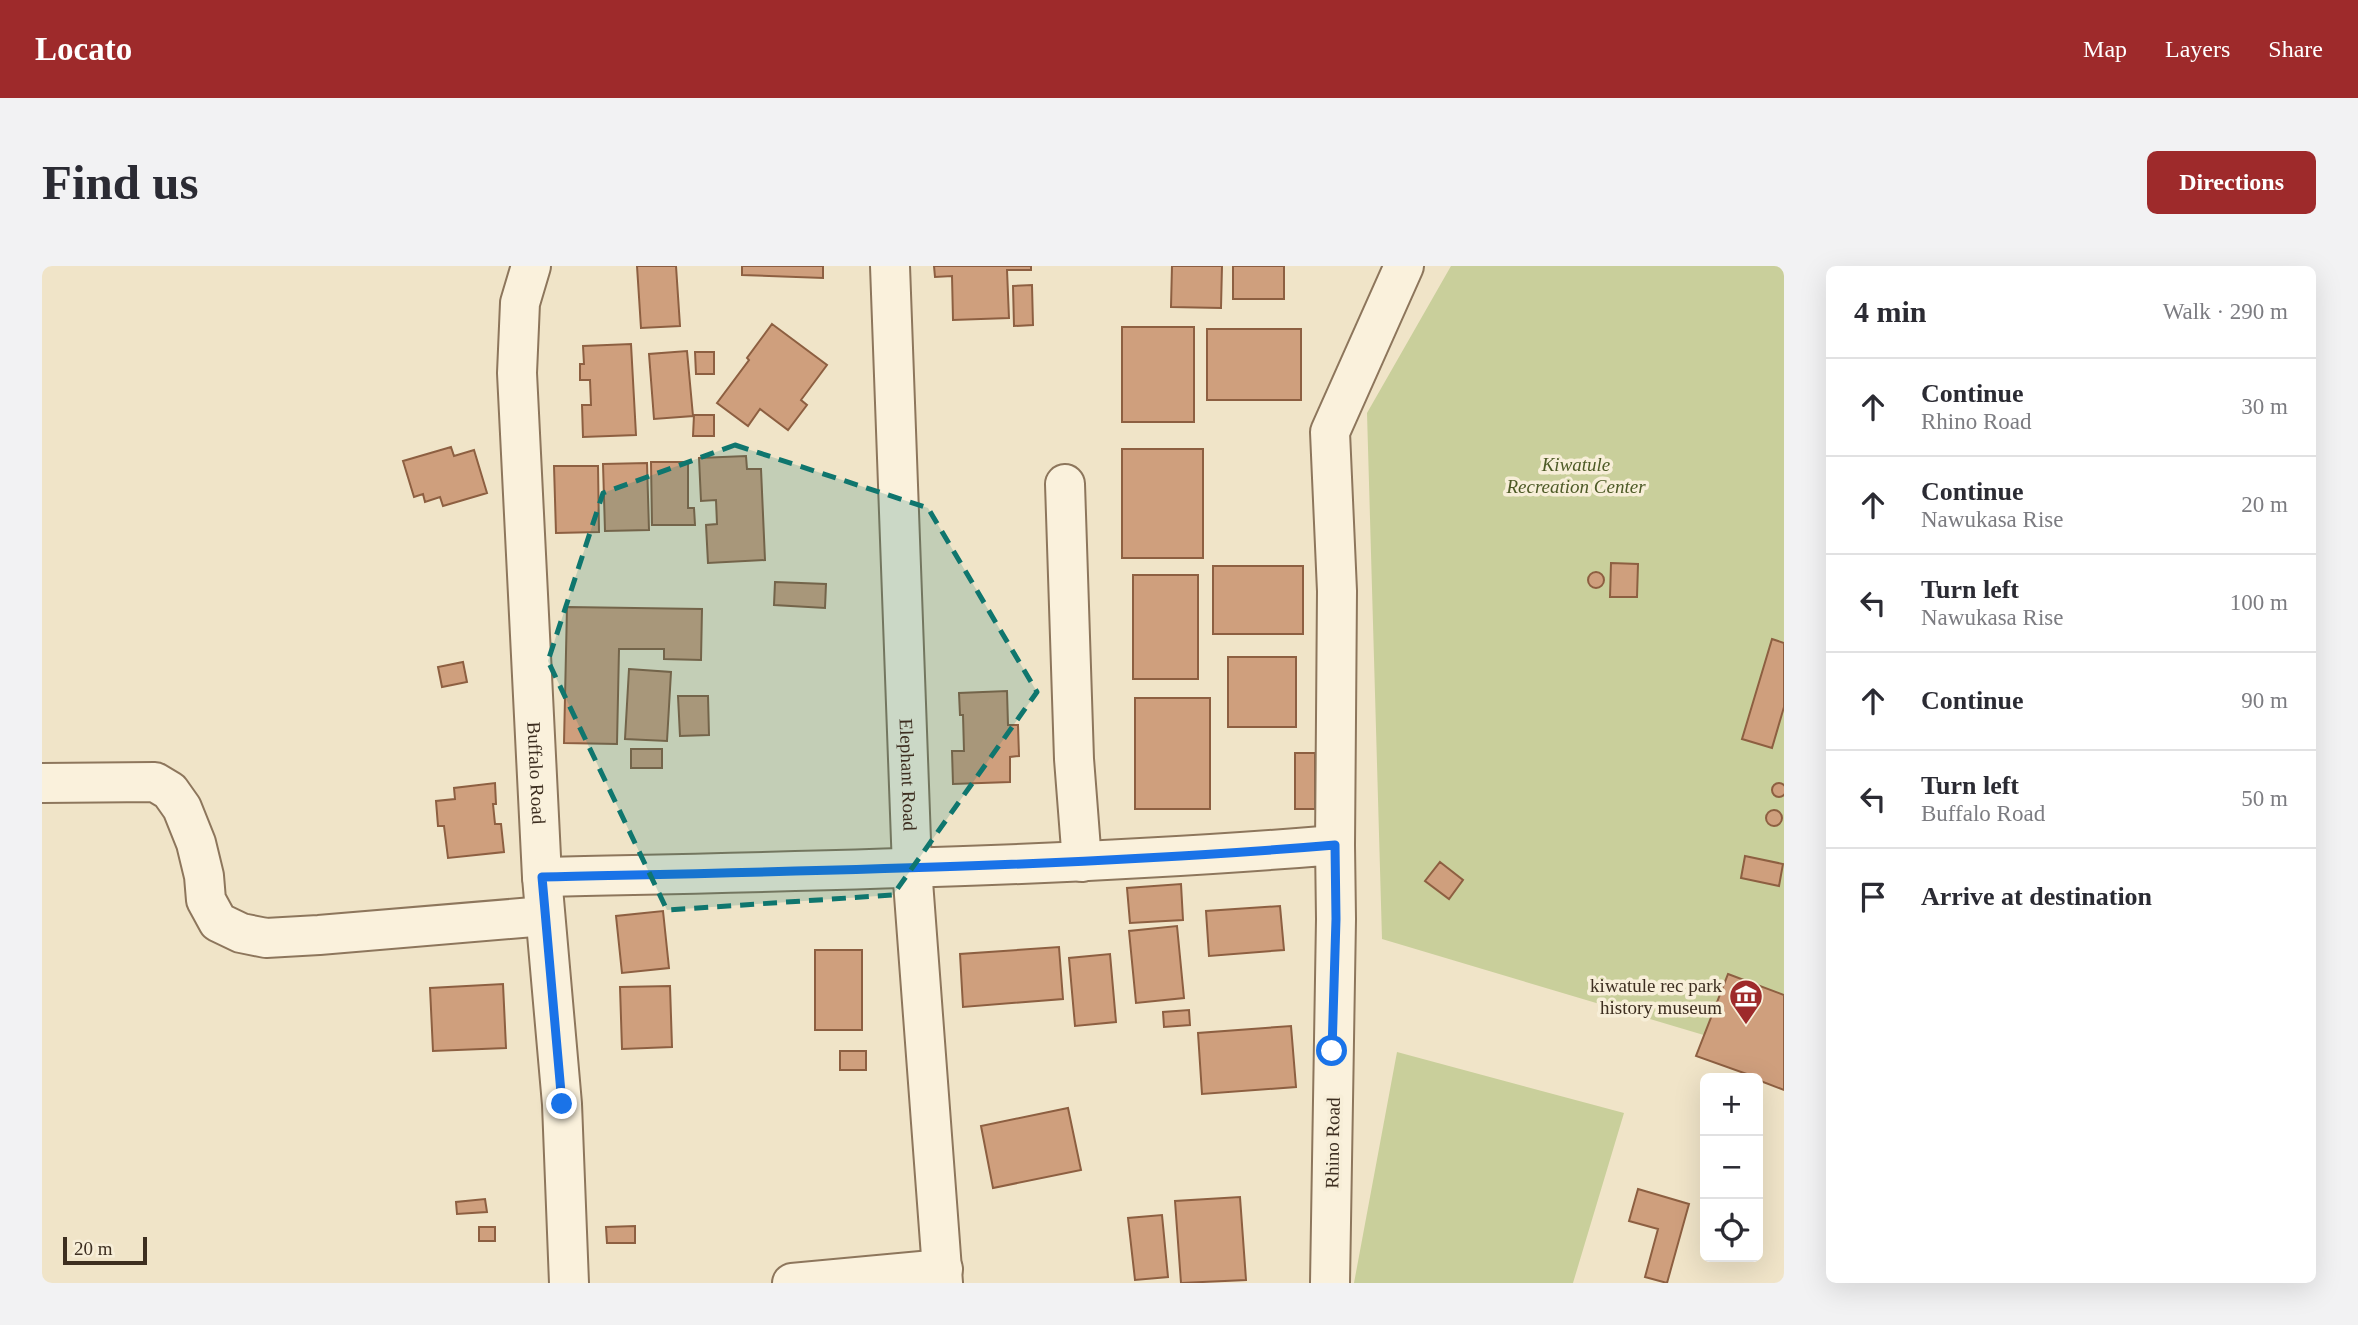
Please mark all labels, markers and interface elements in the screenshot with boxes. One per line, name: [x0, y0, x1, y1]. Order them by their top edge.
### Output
text: Locato: [35, 31, 132, 67]
text: Map: [2083, 36, 2127, 62]
text: Layers: [2165, 36, 2230, 62]
text: Share: [2268, 36, 2323, 62]
button: Directions: [2147, 151, 2316, 214]
text: Find us: [42, 155, 199, 210]
text: 4 min: [1854, 295, 1927, 328]
text: Walk · 290 m: [2163, 299, 2288, 324]
text: Continue: [1921, 379, 2024, 408]
icon: ahead: [1854, 388, 1892, 426]
text: 30 m: [2241, 394, 2288, 419]
text: Rhino Road: [1921, 409, 2032, 434]
park label: Kiwatule Recreation Center: [1505, 454, 1646, 497]
text: Continue: [1921, 477, 2024, 506]
icon: ahead: [1854, 486, 1892, 524]
text: 20 m: [2241, 492, 2288, 517]
text: Nawukasa Rise: [1921, 507, 2063, 532]
text: Turn left: [1921, 575, 2019, 604]
icon: left: [1854, 584, 1892, 622]
text: 100 m: [2230, 590, 2288, 615]
text: Nawukasa Rise: [1921, 605, 2063, 630]
icon: ahead: [1854, 682, 1892, 720]
text: Continue: [1921, 686, 2024, 715]
text: 90 m: [2241, 688, 2288, 713]
street label: Elephant Road: [896, 718, 921, 832]
street label: Buffalo Road: [523, 721, 549, 825]
text: Turn left: [1921, 771, 2019, 800]
icon: left: [1854, 780, 1892, 818]
text: 50 m: [2241, 786, 2288, 811]
text: Buffalo Road: [1921, 801, 2045, 826]
icon: arrive: [1854, 878, 1892, 916]
text: Arrive at destination: [1921, 882, 2152, 911]
place label: kiwatule rec park history museum: [1590, 975, 1722, 1018]
museum icon: kiwatule rec park history museum: [1727, 977, 1765, 1026]
route start: [1316, 1035, 1347, 1066]
map controls: [1700, 1073, 1763, 1262]
button: +: [1700, 1073, 1763, 1136]
route end: [546, 1088, 577, 1119]
street label: Rhino Road: [1321, 1097, 1344, 1189]
button: −: [1700, 1136, 1763, 1199]
button: locate: [1700, 1199, 1763, 1262]
scale bar: [63, 1234, 147, 1266]
text: 20 m: [74, 1238, 113, 1259]

